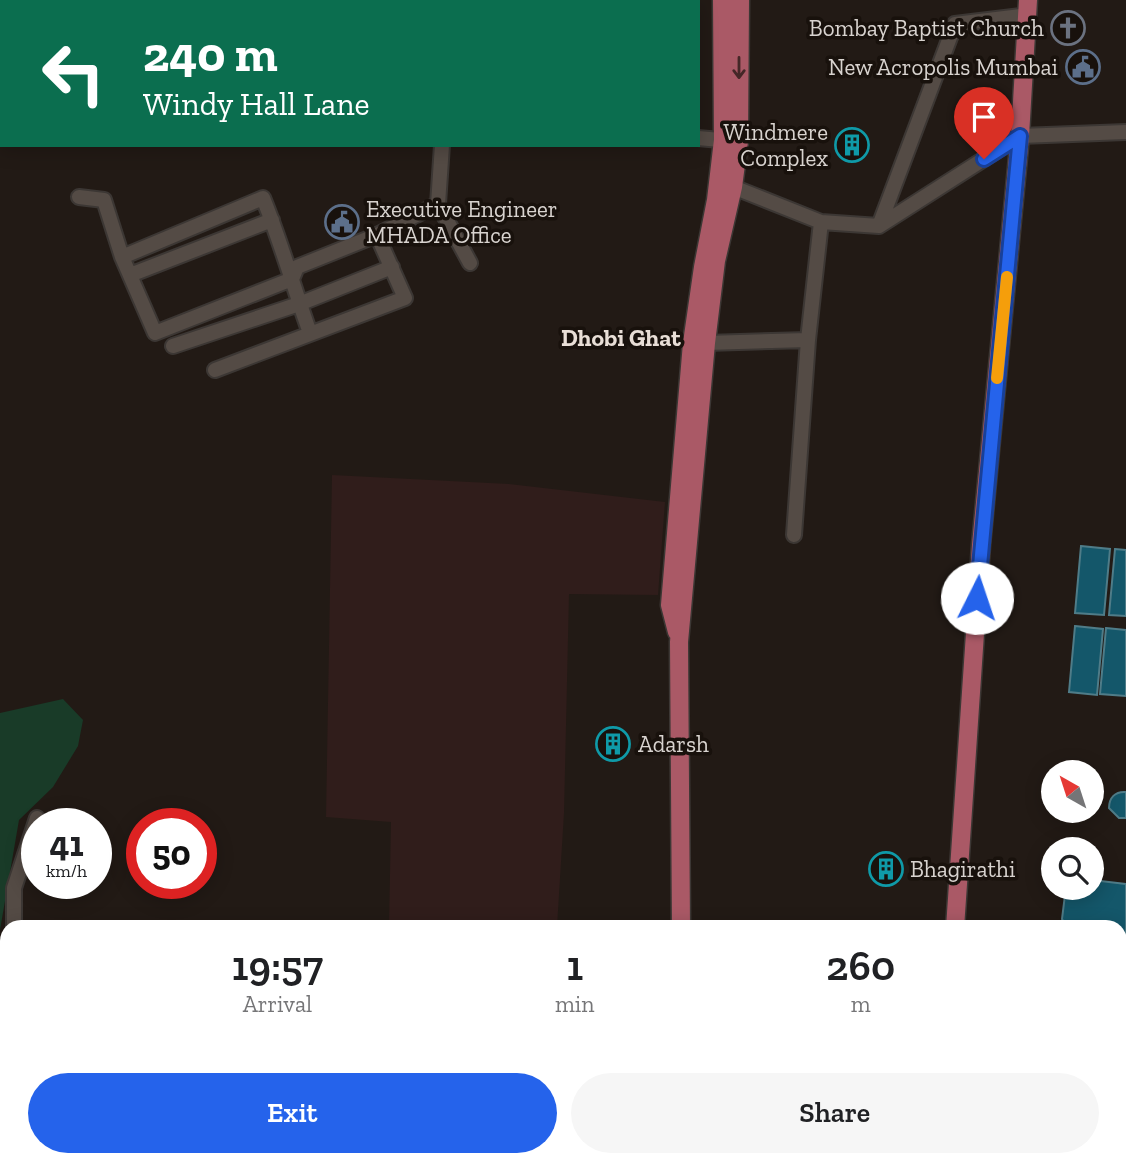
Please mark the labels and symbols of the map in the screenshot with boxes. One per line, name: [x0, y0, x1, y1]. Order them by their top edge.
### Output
church icon: Bombay Baptist Church: [1049, 9, 1087, 47]
place label: Bombay Baptist Church: [809, 14, 1044, 42]
public building icon: New Acropolis Mumbai: [1064, 48, 1102, 86]
place label: New Acropolis Mumbai: [828, 53, 1058, 81]
one-way arrow: [732, 56, 746, 79]
pin: [954, 87, 1014, 159]
place label: Windmere Complex: [724, 118, 828, 172]
building icon: Windmere Complex: [833, 126, 871, 164]
place label: Executive Engineer MHADA Office: [366, 195, 558, 249]
public building icon: Executive Engineer MHADA Office: [323, 203, 361, 241]
district label: Dhobi Ghat: [561, 323, 681, 352]
position arrow: [940, 561, 1014, 635]
building icon: Adarsh: [594, 725, 632, 763]
place label: Adarsh: [638, 730, 709, 758]
north arrow: [1041, 760, 1104, 822]
speed limit sign: 50: [126, 808, 217, 899]
building icon: Bhagirathi: [867, 850, 905, 888]
place label: Bhagirathi: [910, 855, 1015, 883]

